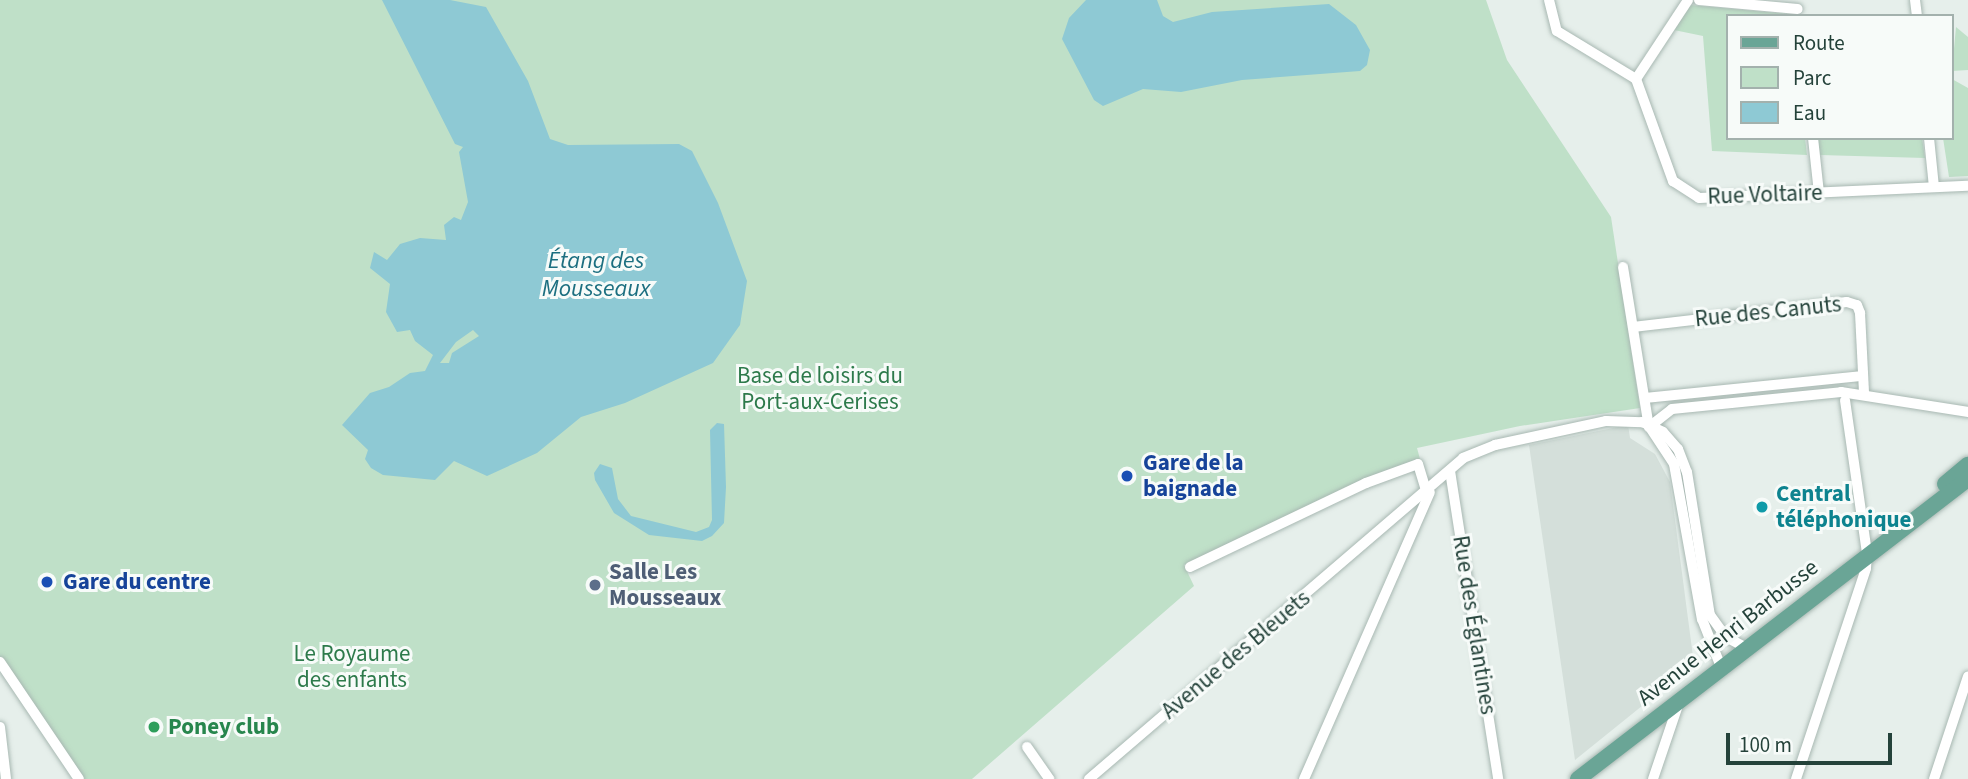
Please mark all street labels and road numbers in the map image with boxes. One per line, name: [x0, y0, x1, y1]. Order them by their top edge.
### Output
street label: Rue Voltaire: [1707, 179, 1823, 211]
street label: Rue des Canuts: [1693, 291, 1843, 333]
street label: Rue des Églantines: [1446, 534, 1502, 716]
street label: Avenue Henri Barbusse: [1632, 554, 1824, 712]
street label: Avenue des Bleuets: [1156, 585, 1316, 725]

